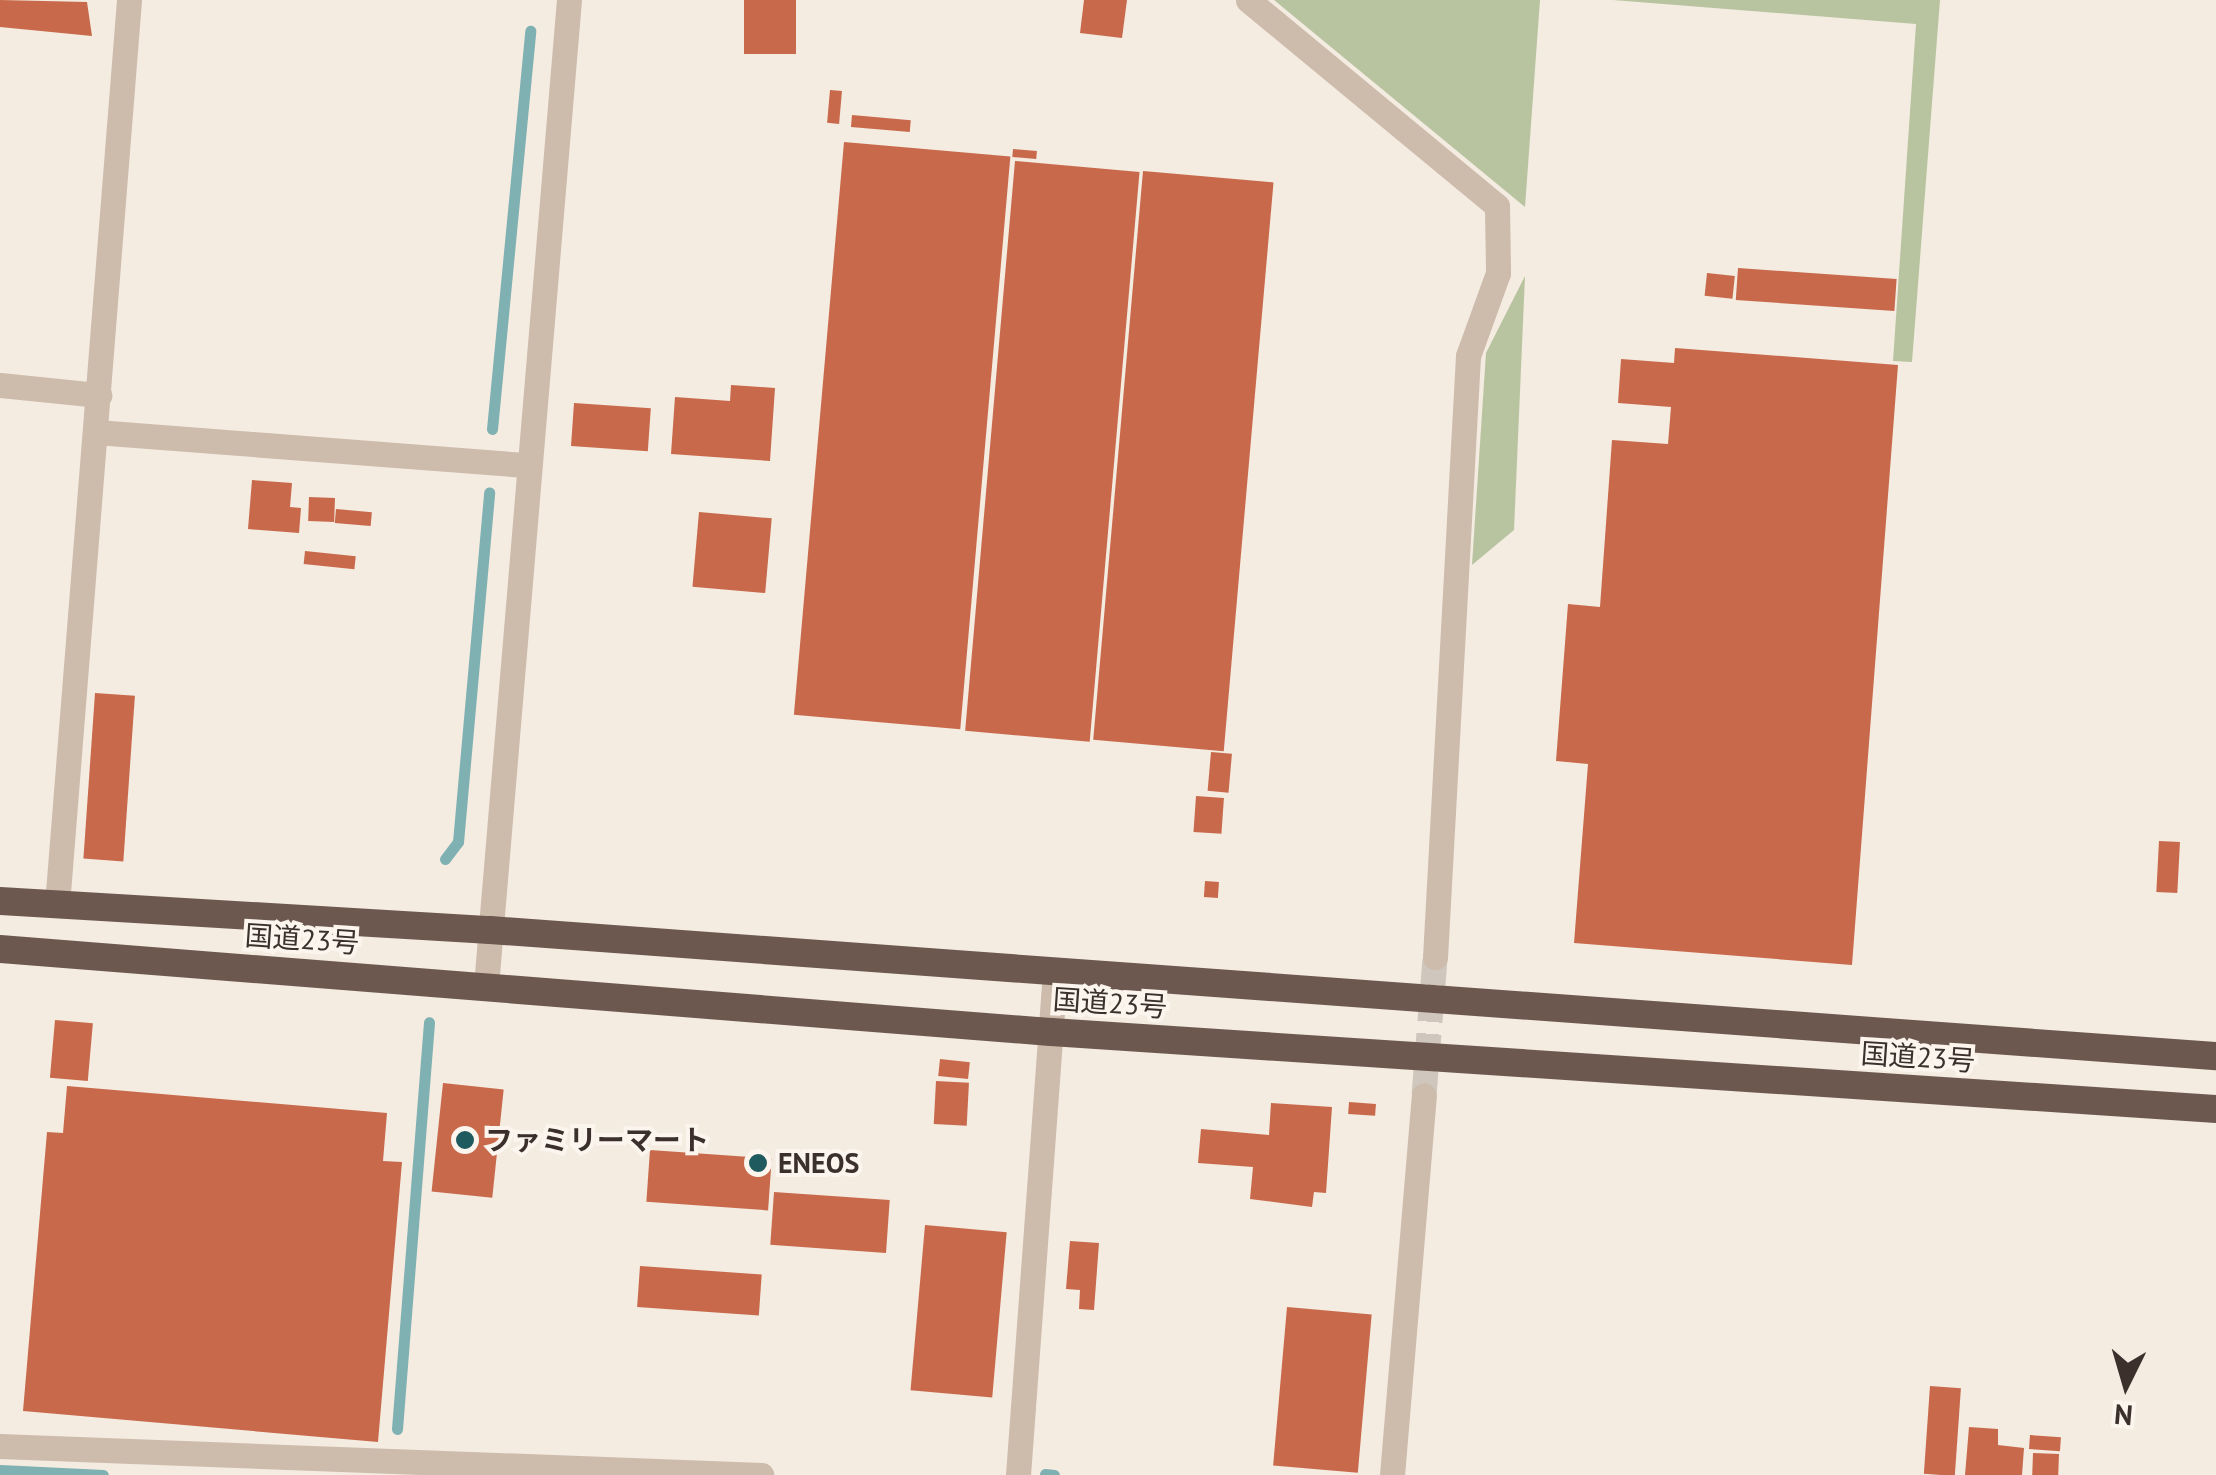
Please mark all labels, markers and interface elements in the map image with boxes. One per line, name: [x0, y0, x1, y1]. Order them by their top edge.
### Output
street label: 国道23号: [244, 918, 360, 960]
street label: 国道23号: [1052, 982, 1168, 1024]
street label: 国道23号: [1860, 1036, 1976, 1078]
place label: ファミリーマート: [485, 1123, 709, 1157]
marker: ファミリーマート: [454, 1129, 476, 1151]
place label: ENEOS: [778, 1146, 859, 1180]
marker: ENEOS: [747, 1152, 769, 1174]
north arrow: [2076, 1335, 2176, 1435]
text: N: [2113, 1396, 2134, 1435]

